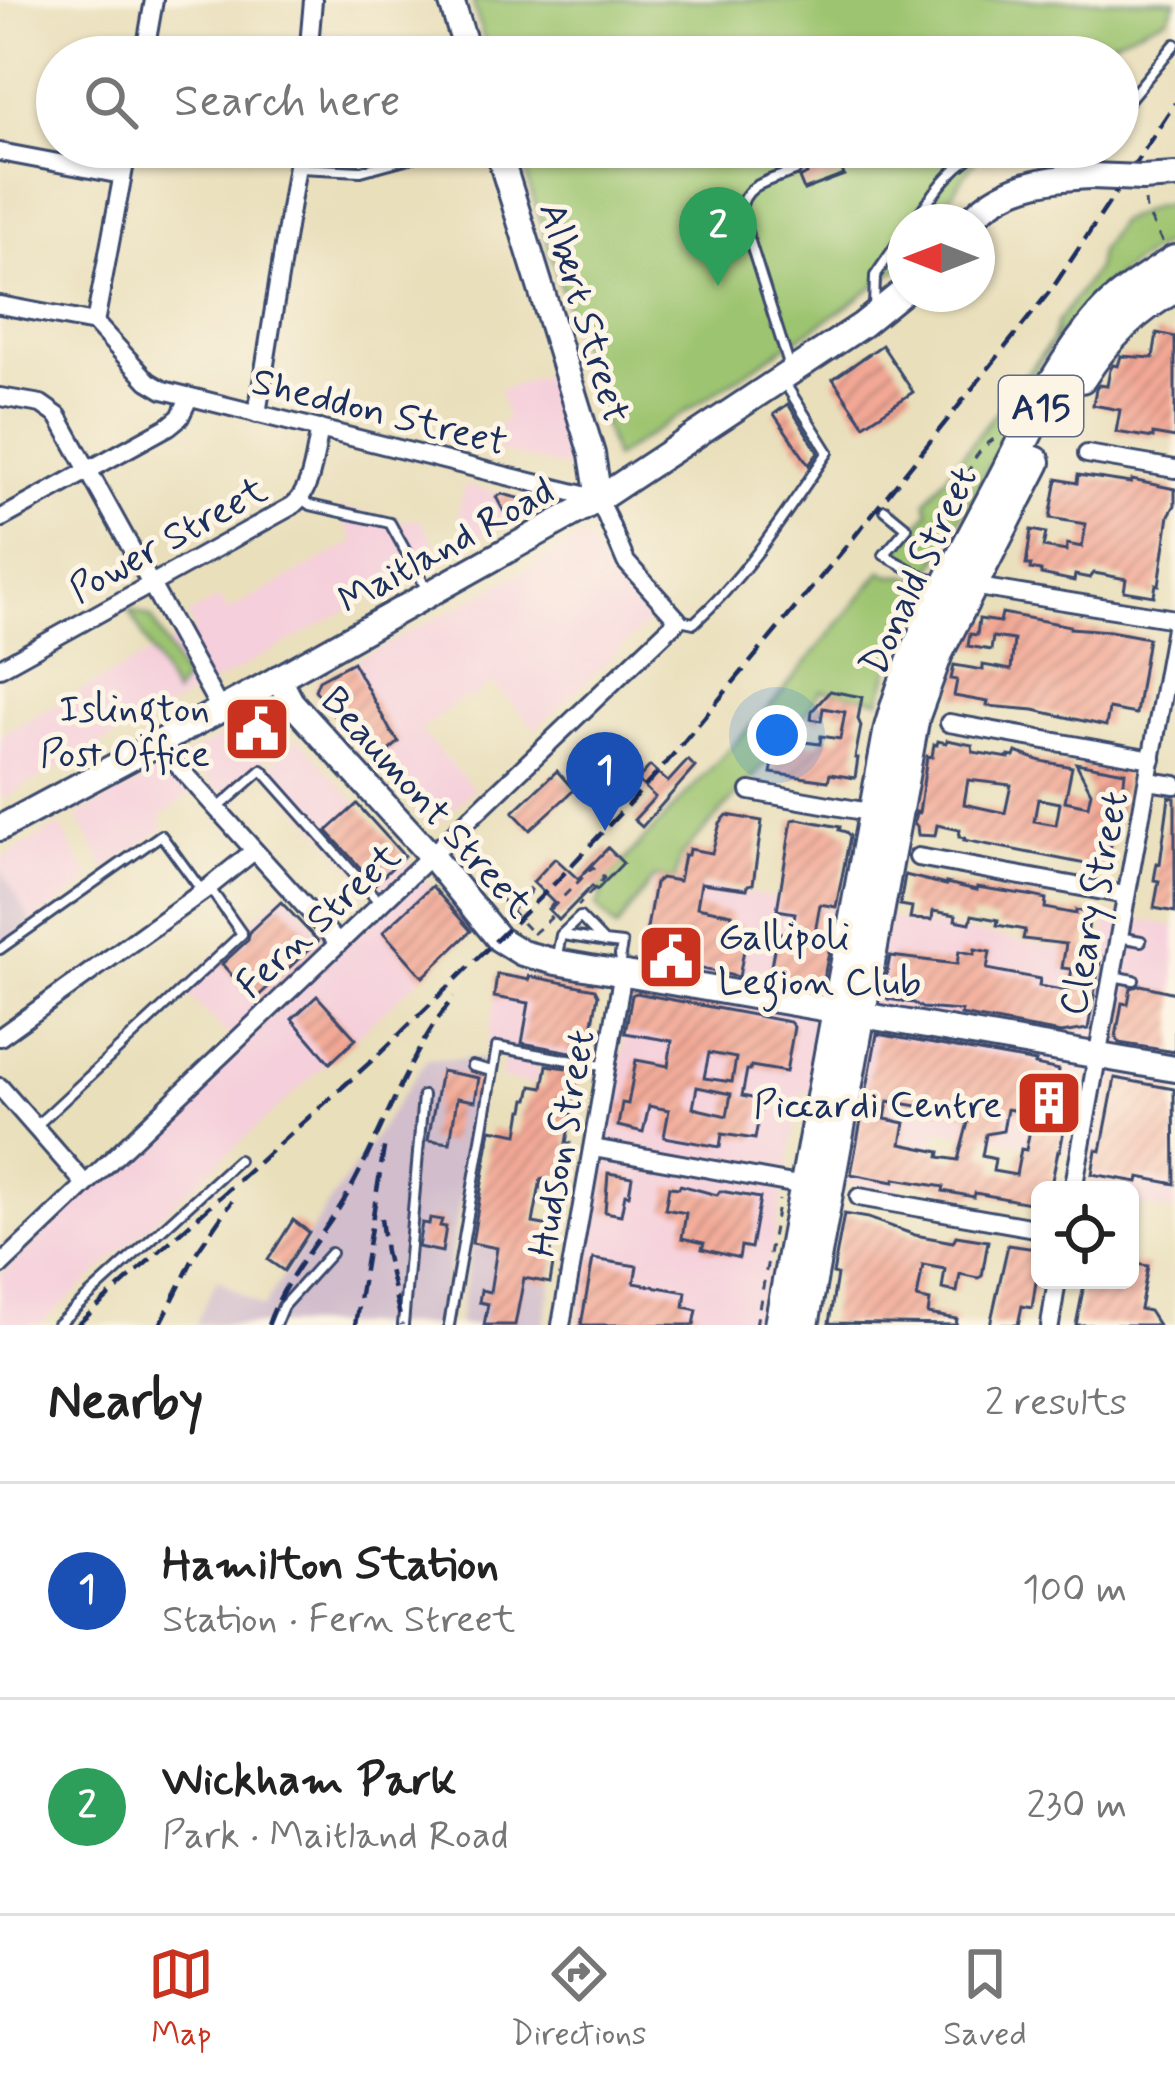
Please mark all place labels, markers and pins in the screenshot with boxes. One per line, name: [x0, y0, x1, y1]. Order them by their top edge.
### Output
pin: 2: [679, 187, 757, 286]
place label: Islington Post Office: [40, 685, 210, 781]
public building icon: Islington Post Office: [222, 694, 292, 764]
pin: 1: [566, 732, 644, 831]
place label: Gallipoli Legion Club: [718, 913, 921, 1012]
public building icon: Gallipoli Legion Club: [636, 922, 706, 992]
building icon: Piccardi Centre: [1014, 1068, 1084, 1138]
place label: Piccardi Centre: [753, 1081, 1002, 1132]

